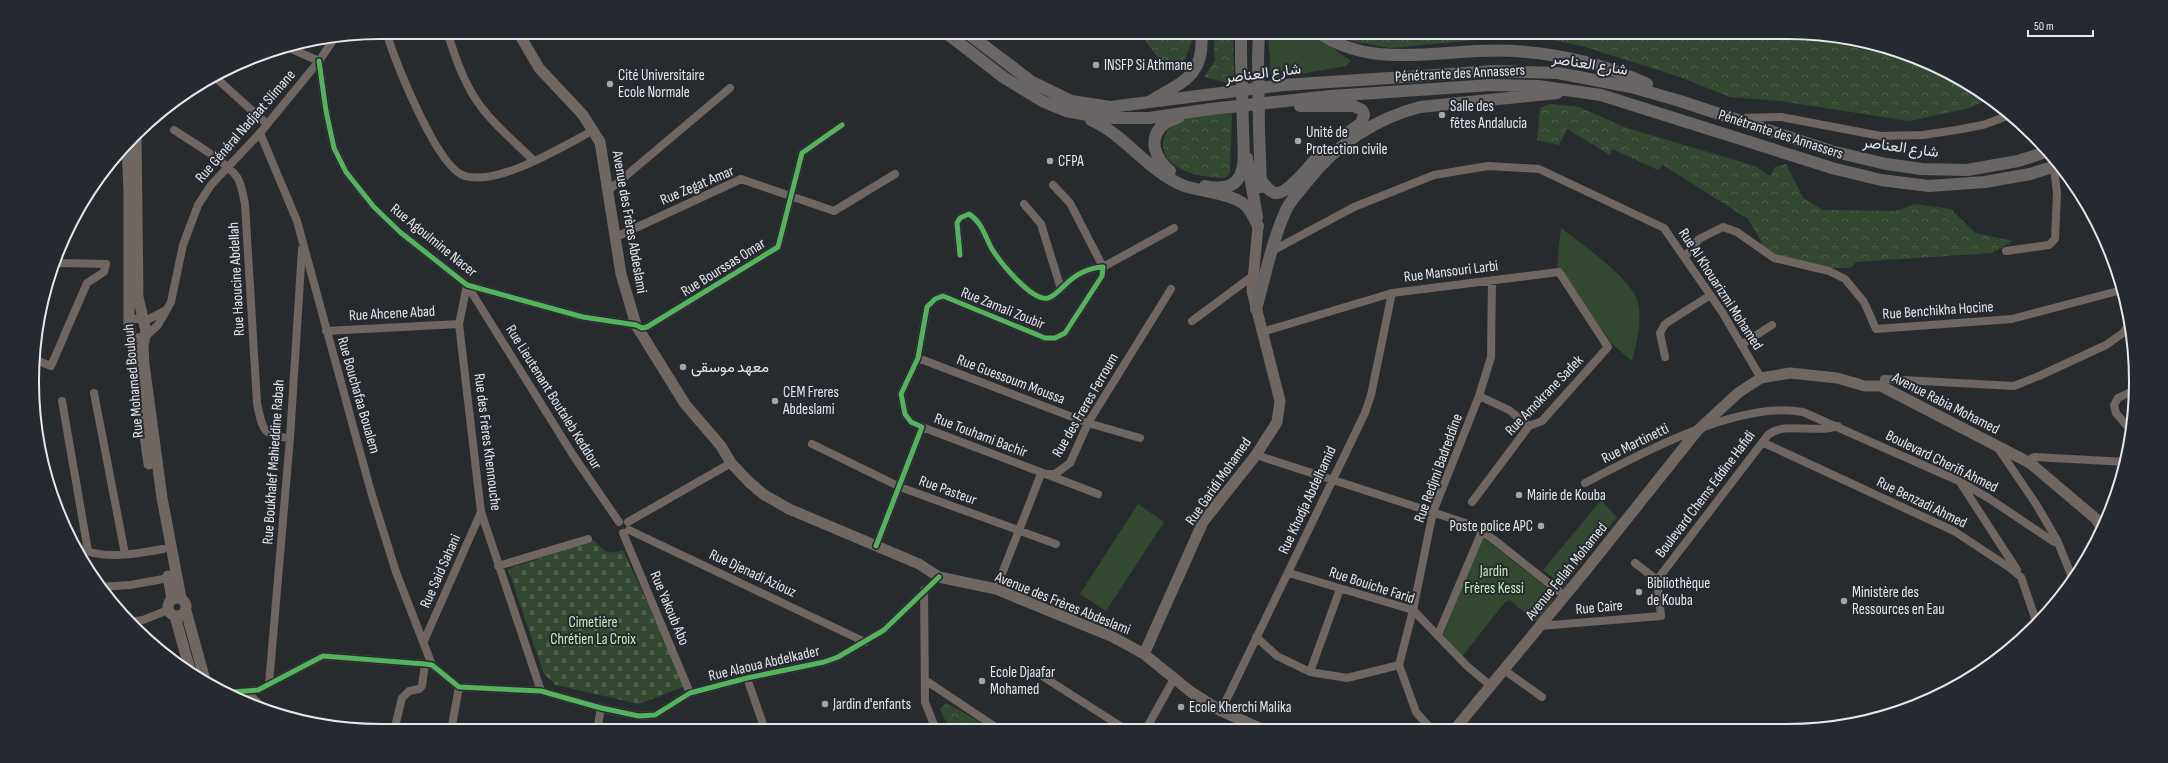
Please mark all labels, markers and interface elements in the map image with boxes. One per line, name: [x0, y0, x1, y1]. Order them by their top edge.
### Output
scale bar: [2028, 12, 2093, 38]
text: 50 m: [2034, 19, 2054, 34]
street label: شارع العناصر: [1550, 49, 1629, 81]
place label: INSFP Si Athmane: [1104, 56, 1193, 75]
street label: شارع العناصر: [1223, 59, 1302, 89]
marker: INSFP Si Athmane: [1091, 60, 1101, 70]
street label: Pénétrante des Annassers: [1395, 61, 1525, 86]
street label: Rue Général Nadjaat Slimane: [191, 66, 300, 187]
place label: Cité Universitaire Ecole Normale: [618, 66, 705, 102]
marker: Cité Universitaire Ecole Normale: [605, 79, 615, 89]
place label: Salle des fêtes Andalucia: [1450, 97, 1527, 133]
street label: Pénétrante des Annassers: [1716, 105, 1846, 164]
marker: Salle des fêtes Andalucia: [1437, 110, 1447, 120]
place label: Unité de Protection civile: [1306, 123, 1388, 159]
street label: شارع العناصر: [1861, 133, 1940, 163]
marker: Unité de Protection civile: [1293, 136, 1303, 146]
street label: Avenue des Frères Abdeslami: [607, 148, 651, 295]
place label: CFPA: [1058, 152, 1084, 171]
marker: CFPA: [1045, 156, 1055, 166]
street label: Rue Zegat Amar: [657, 161, 738, 210]
street label: Rue Agoulmine Nacer: [386, 200, 482, 282]
street label: Rue Haoucine Abdellah: [224, 222, 249, 336]
street label: Rue Al Khouarizmi Mohamed: [1674, 225, 1767, 354]
street label: Rue Bourssas Omar: [677, 234, 770, 301]
street label: Rue Mansouri Larbi: [1403, 256, 1499, 287]
street label: Rue Zamali Zoubir: [958, 283, 1048, 334]
street label: Rue Benchikha Hocine: [1882, 297, 1994, 324]
street label: Rue Ahcene Abad: [348, 302, 436, 325]
street label: Rue Lieutenant Boutaleb Keddour: [501, 321, 606, 474]
street label: Rue Mohamed Boulouh: [119, 323, 148, 439]
street label: Rue Bouchafaa Boualem: [333, 335, 384, 456]
street label: Rue Guessoum Moussa: [954, 350, 1068, 409]
street label: Rue des Freres Ferroum: [1048, 350, 1123, 461]
street label: Rue Amokrane Sadek: [1501, 351, 1588, 440]
place label: معهد موسقى: [691, 358, 769, 377]
marker: معهد موسقى: [678, 362, 688, 372]
street label: Avenue Rabia Mohamed: [1888, 368, 2003, 439]
street label: Rue des Frères Khennouche: [470, 372, 505, 512]
street label: Rue Boukhalef Mahieddine Rabah: [258, 379, 289, 545]
place label: CEM Freres Abdeslami: [782, 383, 839, 419]
marker: CEM Freres Abdeslami: [770, 396, 780, 406]
street label: Rue Touhami Bachir: [932, 409, 1031, 462]
street label: Rue Redjmi Badreddine: [1410, 411, 1467, 525]
street label: Rue Martinetti: [1598, 419, 1672, 468]
street label: Boulevard Cherifi Ahmed: [1882, 426, 2001, 497]
street label: Boulevard Chems Eddine Hafidi: [1651, 427, 1760, 562]
street label: Rue Garidi Mohamed: [1181, 434, 1256, 529]
street label: Rue Khodja Abdelhamid: [1274, 443, 1341, 557]
street label: Rue Pasteur: [916, 471, 980, 510]
street label: Rue Benzadi Ahmed: [1873, 472, 1970, 533]
place label: Mairie de Kouba: [1527, 486, 1606, 505]
marker: Mairie de Kouba: [1514, 490, 1524, 500]
place label: Poste police APC: [1449, 517, 1533, 536]
street label: Avenue Fellah Mohamed: [1521, 519, 1612, 625]
marker: Poste police APC: [1536, 521, 1546, 531]
street label: Rue Said Sahani: [416, 531, 465, 611]
street label: Rue Djenadi Aziouz: [706, 545, 800, 602]
park label: Jardin Frères Kessi: [1464, 562, 1524, 598]
street label: Rue Bouiche Farid: [1327, 563, 1417, 608]
street label: Avenue des Frères Abdeslami: [991, 567, 1133, 639]
street label: Rue Yakoub Abo: [645, 568, 694, 648]
place label: Bibliothèque de Kouba: [1647, 574, 1710, 610]
place label: Ministère des Ressources en Eau: [1852, 583, 1945, 619]
marker: Bibliothèque de Kouba: [1634, 587, 1644, 597]
street label: Rue Caire: [1575, 596, 1623, 619]
marker: Ministère des Ressources en Eau: [1839, 596, 1849, 606]
park label: Cimetière Chrétien La Croix: [550, 613, 636, 649]
street label: Rue Alaoua Abdelkader: [707, 641, 822, 686]
place label: Ecole Djaafar Mohamed: [990, 663, 1056, 699]
marker: Ecole Djaafar Mohamed: [977, 676, 987, 686]
place label: Jardin d'enfants: [832, 695, 911, 714]
place label: Ecole Kherchi Malika: [1189, 698, 1292, 717]
marker: Jardin d'enfants: [820, 699, 830, 709]
marker: Ecole Kherchi Malika: [1176, 702, 1186, 712]

